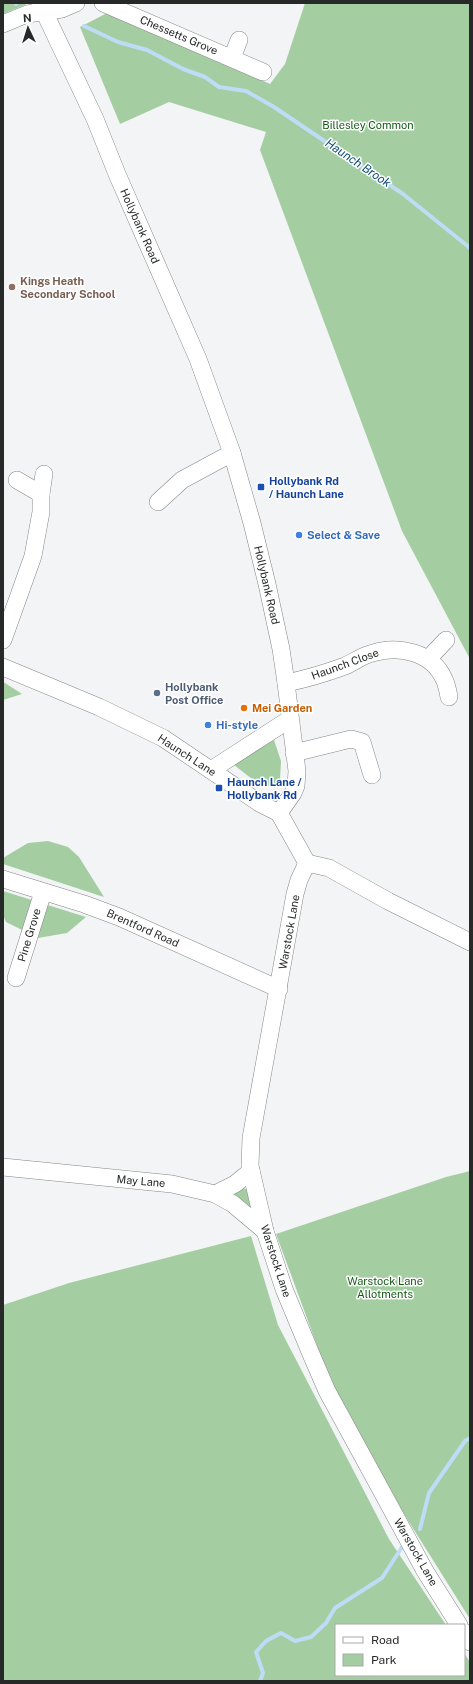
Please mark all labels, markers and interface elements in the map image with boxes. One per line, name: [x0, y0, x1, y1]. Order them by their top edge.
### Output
north arrow: [8, 8, 48, 48]
text: N: [23, 12, 32, 24]
street label: Chessetts Grove: [138, 13, 220, 57]
park label: Billesley Common: [322, 119, 414, 131]
water label: Haunch Brook: [322, 136, 394, 190]
street label: Hollybank Road: [118, 187, 162, 265]
place label: Kings Heath Secondary School: [20, 275, 116, 300]
marker: Kings Heath Secondary School: [7, 282, 17, 292]
place label: Hollybank Rd / Haunch Lane: [269, 475, 344, 500]
marker: Hollybank Rd / Haunch Lane: [256, 482, 266, 492]
place label: Select & Save: [307, 529, 380, 541]
marker: Select & Save: [294, 530, 304, 540]
street label: Hollybank Road: [252, 544, 282, 626]
street label: Haunch Close: [310, 646, 380, 682]
place label: Hollybank Post Office: [165, 681, 223, 706]
marker: Hollybank Post Office: [152, 688, 162, 698]
place label: Mei Garden: [252, 702, 312, 714]
marker: Mei Garden: [239, 703, 249, 713]
place label: Hi-style: [216, 719, 258, 731]
marker: Hi-style: [203, 720, 213, 730]
street label: Haunch Lane: [156, 732, 218, 778]
place label: Haunch Lane / Hollybank Rd: [227, 776, 303, 801]
marker: Haunch Lane / Hollybank Rd: [214, 783, 224, 793]
street label: Warstock Lane: [277, 894, 301, 970]
street label: Pine Grove: [15, 907, 43, 963]
street label: Brentford Road: [105, 907, 181, 949]
street label: May Lane: [116, 1173, 166, 1189]
street label: Warstock Lane: [259, 1223, 293, 1299]
park label: Warstock Lane Allotments: [347, 1275, 423, 1300]
street label: Warstock Lane: [392, 1516, 440, 1588]
legend: [335, 1624, 465, 1676]
text: Road: [371, 1633, 399, 1647]
text: Park: [371, 1653, 397, 1667]

